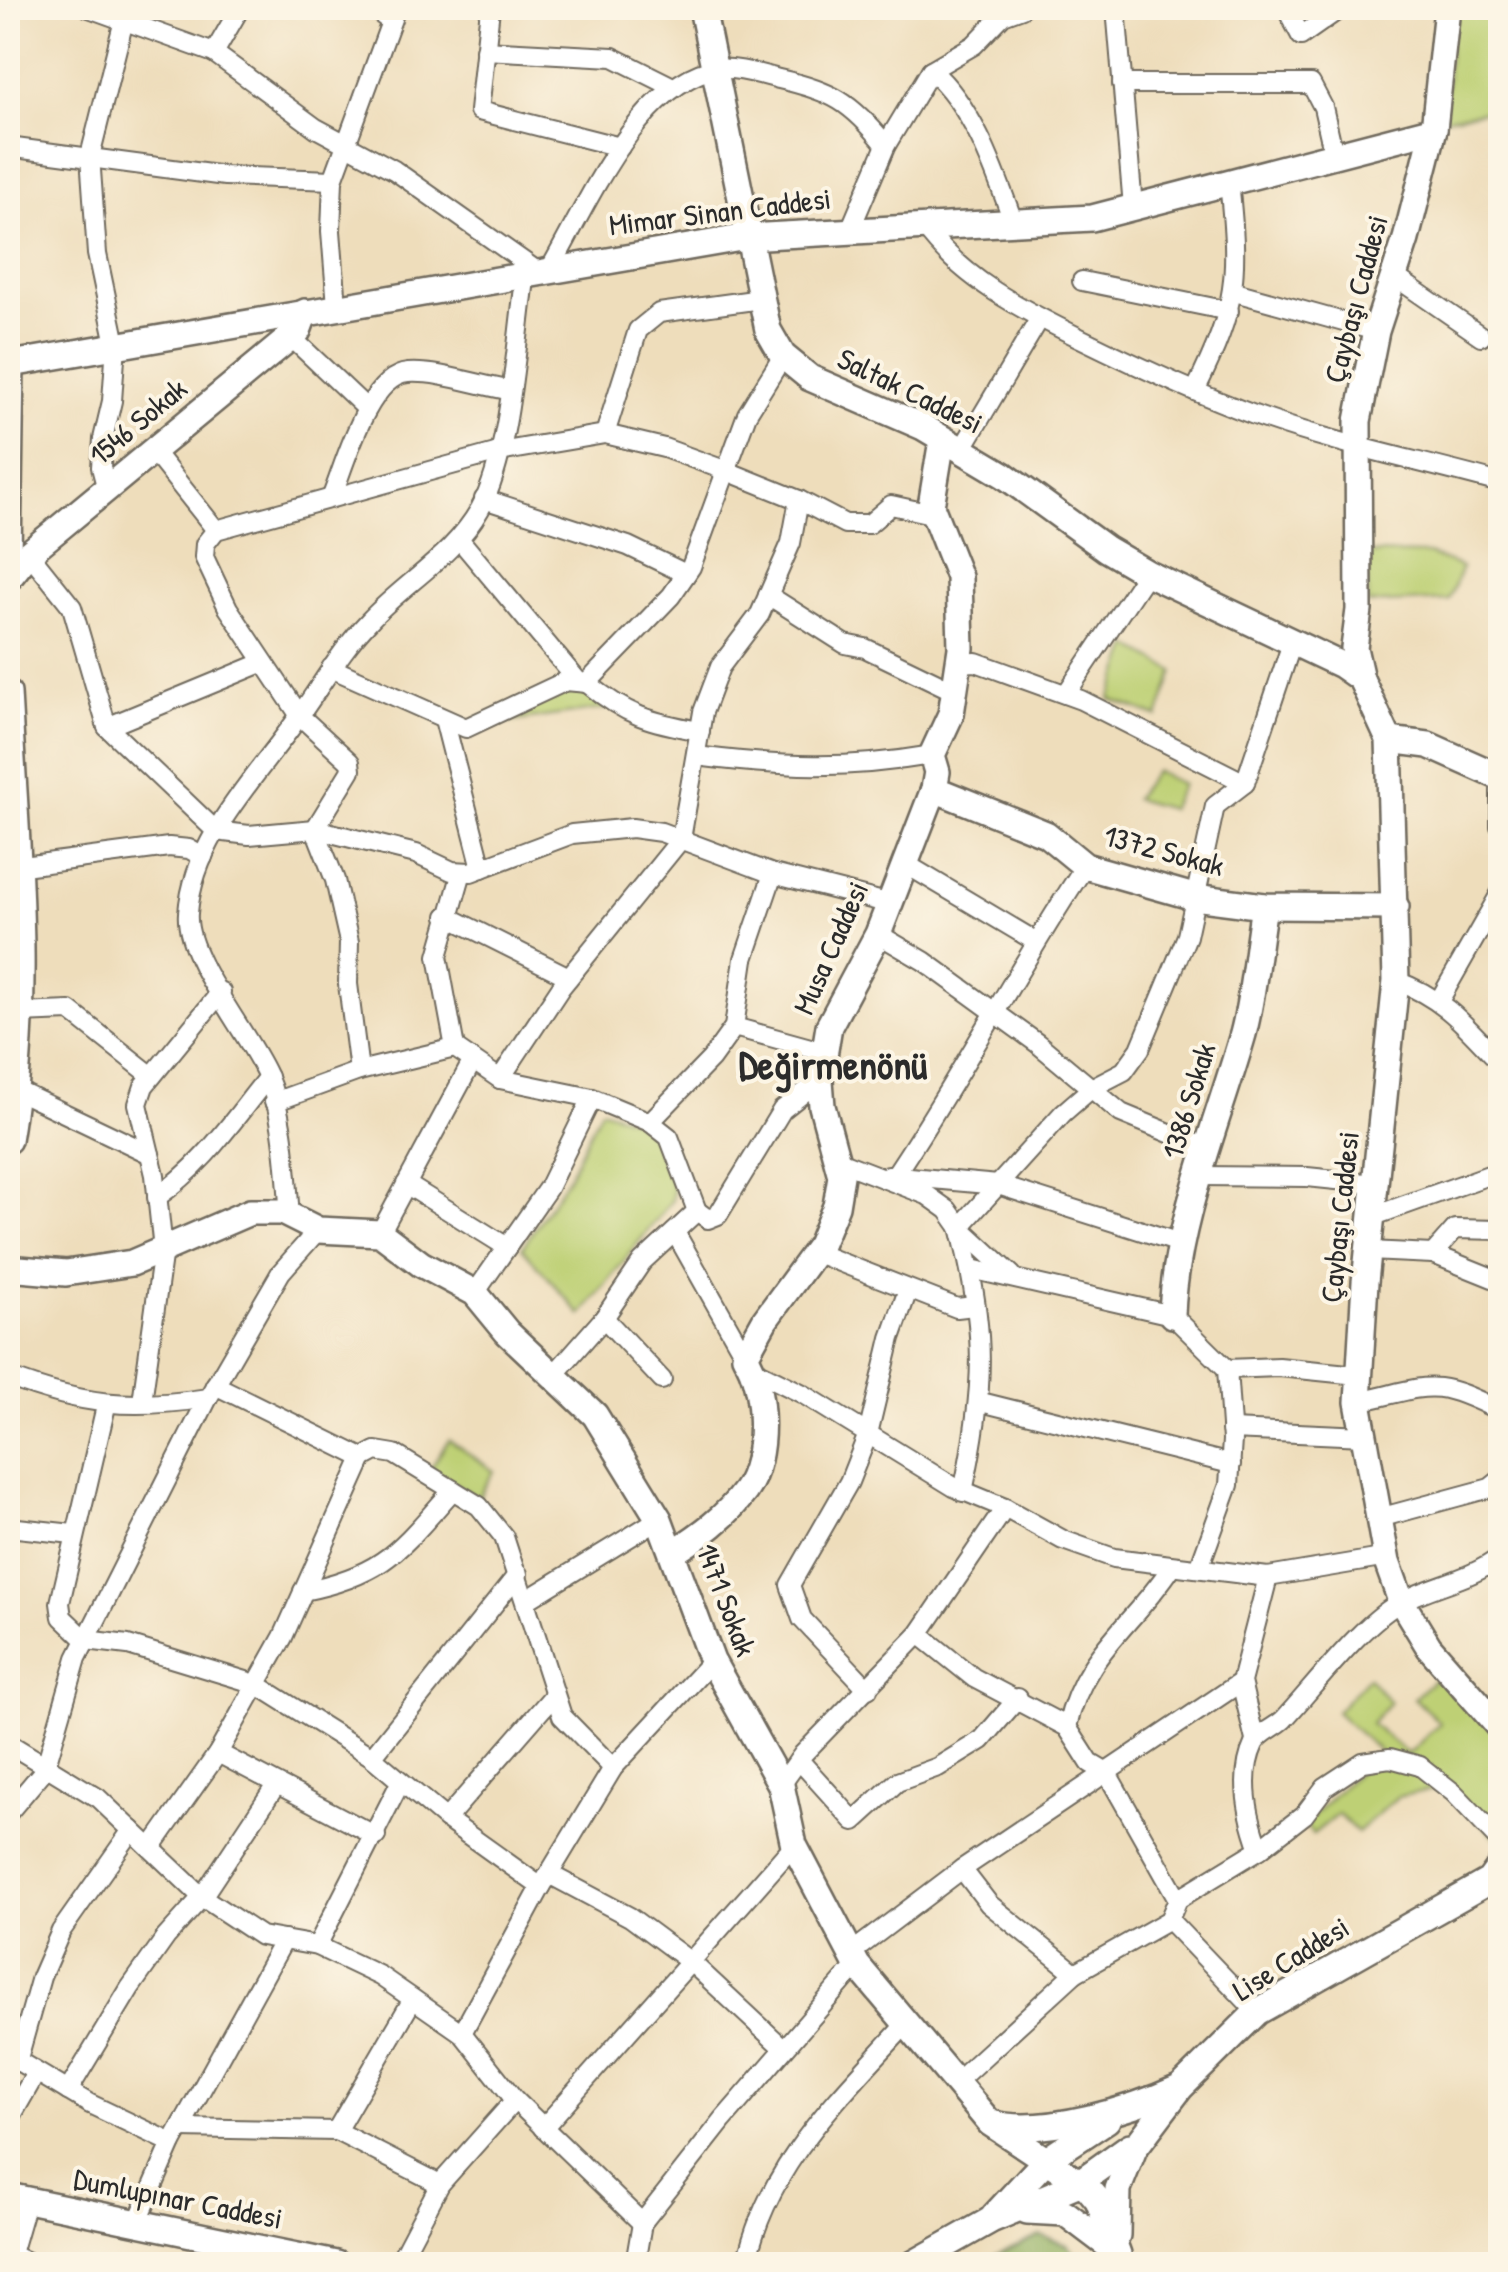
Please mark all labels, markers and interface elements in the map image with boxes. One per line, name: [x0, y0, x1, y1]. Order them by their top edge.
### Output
street label: Mimar Sinan Caddesi: [607, 178, 833, 244]
street label: Çaybaşı Caddesi: [1313, 210, 1397, 387]
street label: Saltak Caddesi: [831, 338, 990, 442]
street label: 1546 Sokak: [80, 369, 195, 474]
street label: 1372 Sokak: [1100, 815, 1229, 885]
street label: Musa Caddesi: [783, 875, 877, 1021]
district label: Değirmenönü: [739, 1037, 927, 1093]
street label: 1386 Sokak: [1152, 1038, 1225, 1163]
street label: Çaybaşı Caddesi: [1310, 1129, 1368, 1305]
street label: 1471 Sokak: [687, 1538, 767, 1662]
street label: Lise Caddesi: [1225, 1907, 1356, 2010]
street label: Dumlupınar Caddesi: [70, 2158, 286, 2238]

